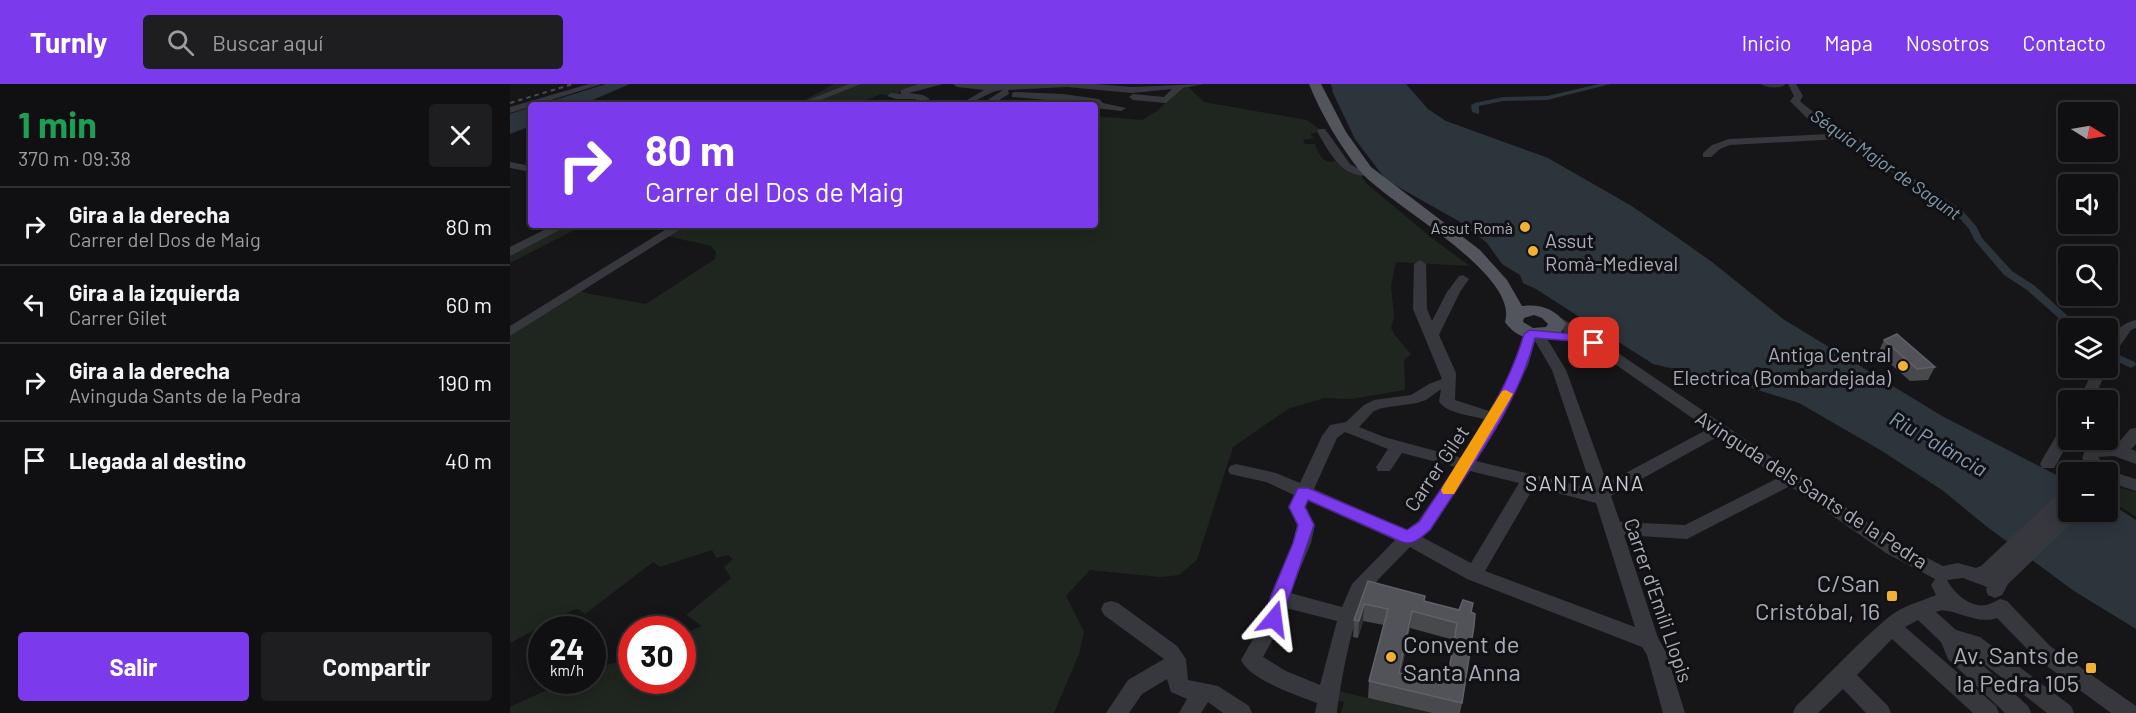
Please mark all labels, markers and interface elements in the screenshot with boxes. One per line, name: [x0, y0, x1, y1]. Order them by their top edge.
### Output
search box: [143, 15, 563, 69]
text: Turnly: [30, 25, 107, 59]
icon: search: [164, 26, 197, 59]
text: Buscar aquí: [212, 29, 323, 55]
text: Inicio: [1742, 30, 1792, 55]
text: Mapa: [1825, 30, 1873, 55]
text: Nosotros: [1906, 30, 1989, 55]
text: Contacto: [2022, 30, 2106, 55]
text: 1 min: [18, 102, 97, 145]
north arrow: [2058, 102, 2118, 162]
map controls: [2058, 102, 2118, 522]
button: close: [429, 104, 492, 167]
water label: Séquia Major de Sagunt: [1807, 104, 1966, 224]
text: 80 m: [645, 124, 735, 174]
icon: right: [546, 126, 624, 204]
text: 370 m · 09:38: [18, 146, 131, 170]
button: sound: [2058, 174, 2118, 234]
text: Carrer del Dos de Maig: [645, 175, 904, 207]
text: Gira a la derecha: [69, 201, 230, 227]
icon: right: [18, 210, 51, 243]
text: 80 m: [446, 213, 492, 239]
place label: Assut Romà: [1431, 218, 1513, 237]
marker: Assut Romà: [1518, 220, 1532, 234]
text: Carrer del Dos de Maig: [69, 227, 261, 251]
place label: Assut Romà-Medieval: [1545, 228, 1678, 275]
marker: Assut Romà-Medieval: [1526, 244, 1540, 258]
button: search: [2058, 246, 2118, 306]
text: Gira a la izquierda: [69, 279, 240, 305]
icon: left: [18, 288, 51, 321]
text: 60 m: [446, 291, 492, 317]
text: Carrer Gilet: [69, 305, 167, 329]
pin: [1568, 317, 1619, 368]
button: layers: [2058, 318, 2118, 378]
icon: arrive: [1577, 326, 1610, 359]
place label: Antiga Central Electrica (Bombardejada): [1672, 342, 1892, 389]
text: Gira a la derecha: [69, 357, 230, 383]
marker: Antiga Central Electrica (Bombardejada): [1896, 359, 1910, 373]
icon: right: [18, 366, 51, 399]
text: 190 m: [438, 369, 492, 395]
text: Avinguda Sants de la Pedra: [69, 383, 301, 407]
button: +: [2058, 390, 2118, 450]
street label: Avinguda dels Sants de la Pedra: [1691, 405, 1933, 573]
water label: Riu Palància: [1886, 405, 1992, 481]
street label: Carrer Gilet: [1399, 421, 1473, 515]
icon: arrive: [18, 444, 51, 477]
text: Llegada al destino: [69, 447, 246, 473]
text: 40 m: [445, 447, 492, 473]
button: −: [2058, 462, 2118, 522]
district label: SANTA ANA: [1525, 470, 1645, 495]
street label: Carrer d'Emili Llopis: [1620, 515, 1698, 685]
place label: C/San Cristóbal, 16: [1755, 568, 1880, 625]
position arrow: [1242, 587, 1306, 651]
marker: C/San Cristóbal, 16: [1885, 589, 1899, 603]
speed limit sign: 30: [618, 616, 696, 694]
place label: Convent de Santa Anna: [1403, 629, 1521, 686]
text: 24: [550, 630, 584, 666]
button: Salir: [18, 632, 249, 701]
button: Compartir: [261, 632, 492, 701]
place label: Av. Sants de la Pedra 105: [1953, 640, 2079, 697]
marker: Convent de Santa Anna: [1384, 650, 1398, 664]
text: km/h: [550, 661, 584, 679]
marker: Av. Sants de la Pedra 105: [2084, 661, 2098, 675]

